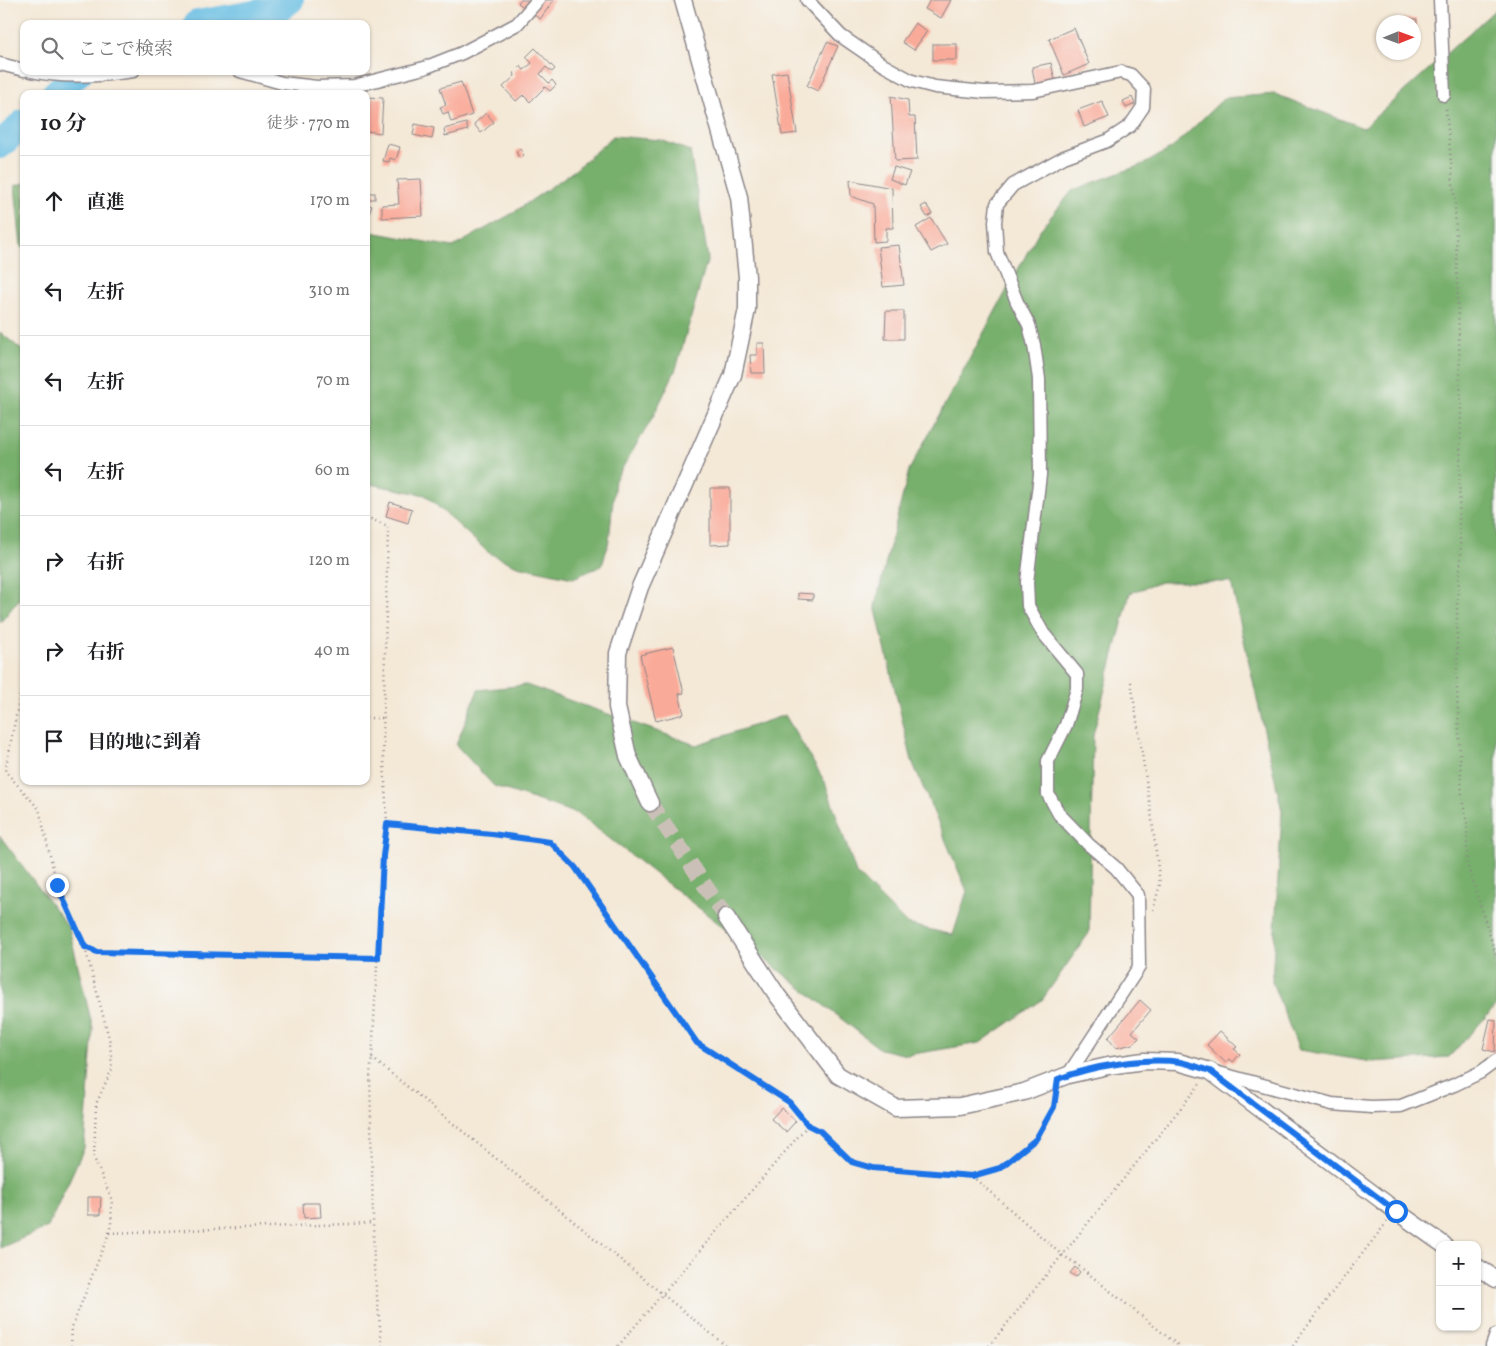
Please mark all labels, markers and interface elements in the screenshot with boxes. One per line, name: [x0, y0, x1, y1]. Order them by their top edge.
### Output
north arrow: [1376, 15, 1421, 60]
search box: [20, 20, 370, 75]
icon: search: [38, 34, 66, 62]
text: ここで検索: [78, 37, 173, 63]
text: 10 分: [40, 110, 87, 139]
text: 徒歩 · 770 m: [267, 113, 350, 135]
icon: ahead: [40, 187, 68, 215]
text: 直進: [87, 190, 125, 216]
text: 170 m: [310, 190, 350, 212]
icon: left: [40, 277, 68, 305]
text: 左折: [87, 280, 125, 306]
text: 310 m: [309, 280, 350, 302]
icon: left: [40, 367, 68, 395]
text: 左折: [87, 370, 125, 396]
text: 70 m: [316, 370, 350, 392]
icon: left: [40, 457, 68, 485]
text: 左折: [87, 460, 125, 486]
text: 60 m: [315, 460, 350, 482]
icon: right: [40, 547, 68, 575]
text: 右折: [87, 550, 125, 576]
text: 120 m: [308, 550, 350, 572]
icon: right: [40, 637, 68, 665]
text: 右折: [87, 640, 125, 666]
text: 40 m: [314, 640, 350, 662]
icon: arrive: [40, 727, 68, 755]
text: 目的地に到着: [87, 730, 201, 756]
route end: [46, 874, 69, 897]
route start: [1385, 1200, 1408, 1223]
map controls: [1436, 1241, 1481, 1331]
button: +: [1436, 1241, 1481, 1286]
button: −: [1436, 1286, 1481, 1331]

